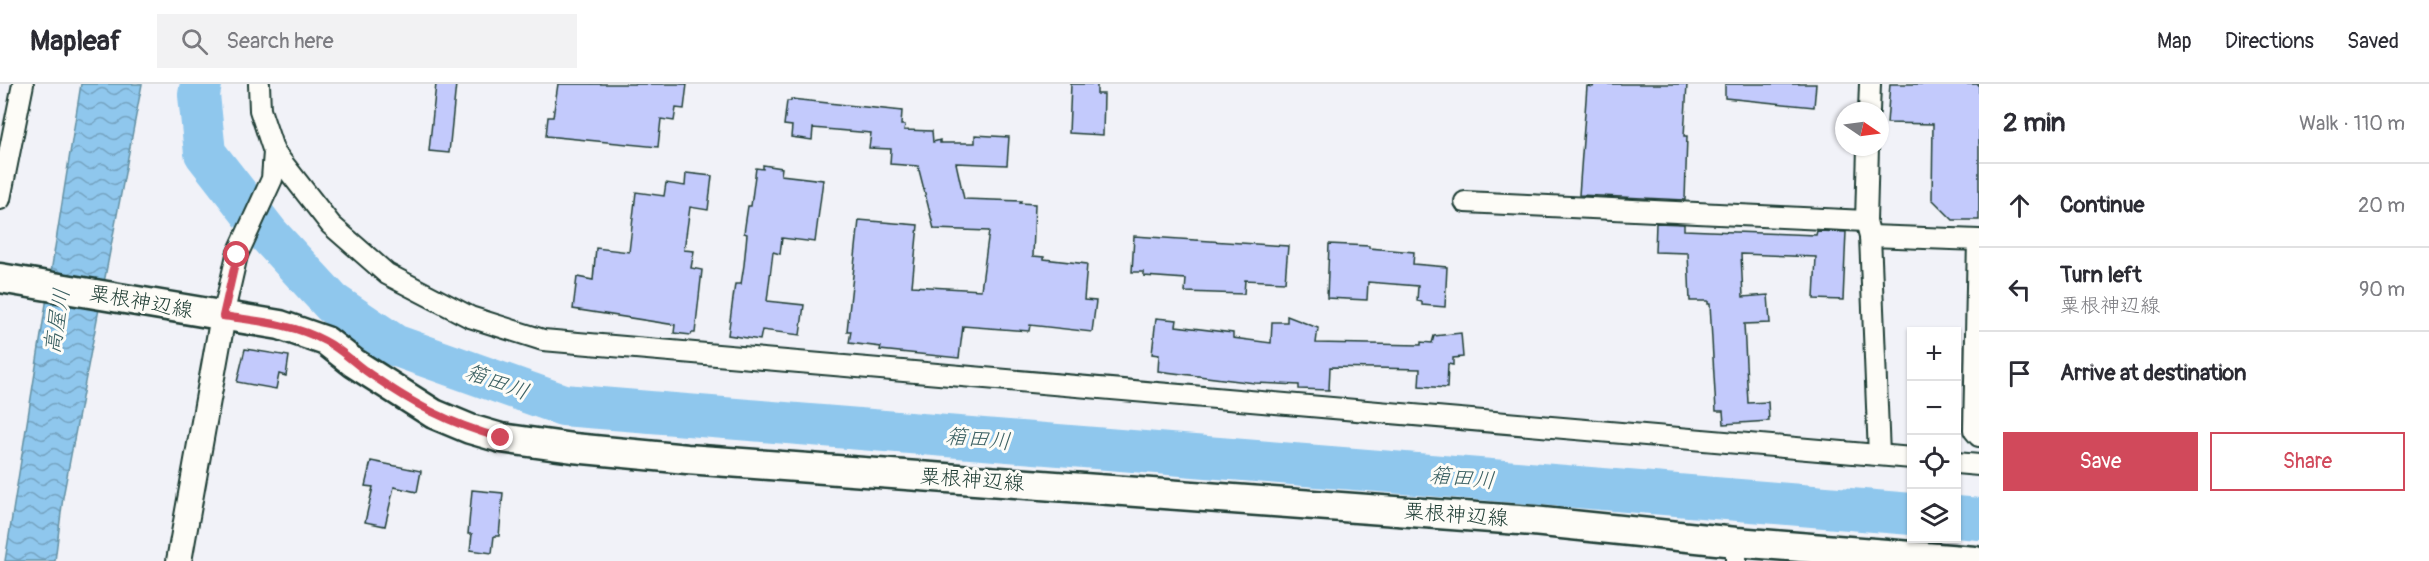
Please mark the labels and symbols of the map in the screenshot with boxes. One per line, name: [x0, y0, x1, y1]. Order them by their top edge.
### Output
north arrow: [1835, 102, 1889, 156]
route start: [223, 241, 249, 267]
street label: 粟根神辺線: [87, 280, 195, 324]
water label: 高屋川: [38, 286, 76, 356]
water label: 箱田川: [461, 358, 533, 406]
water label: 箱田川: [944, 422, 1012, 456]
route end: [487, 424, 513, 450]
water label: 箱田川: [1428, 461, 1496, 495]
street label: 粟根神辺線: [919, 463, 1025, 497]
street label: 粟根神辺線: [1403, 498, 1509, 532]

